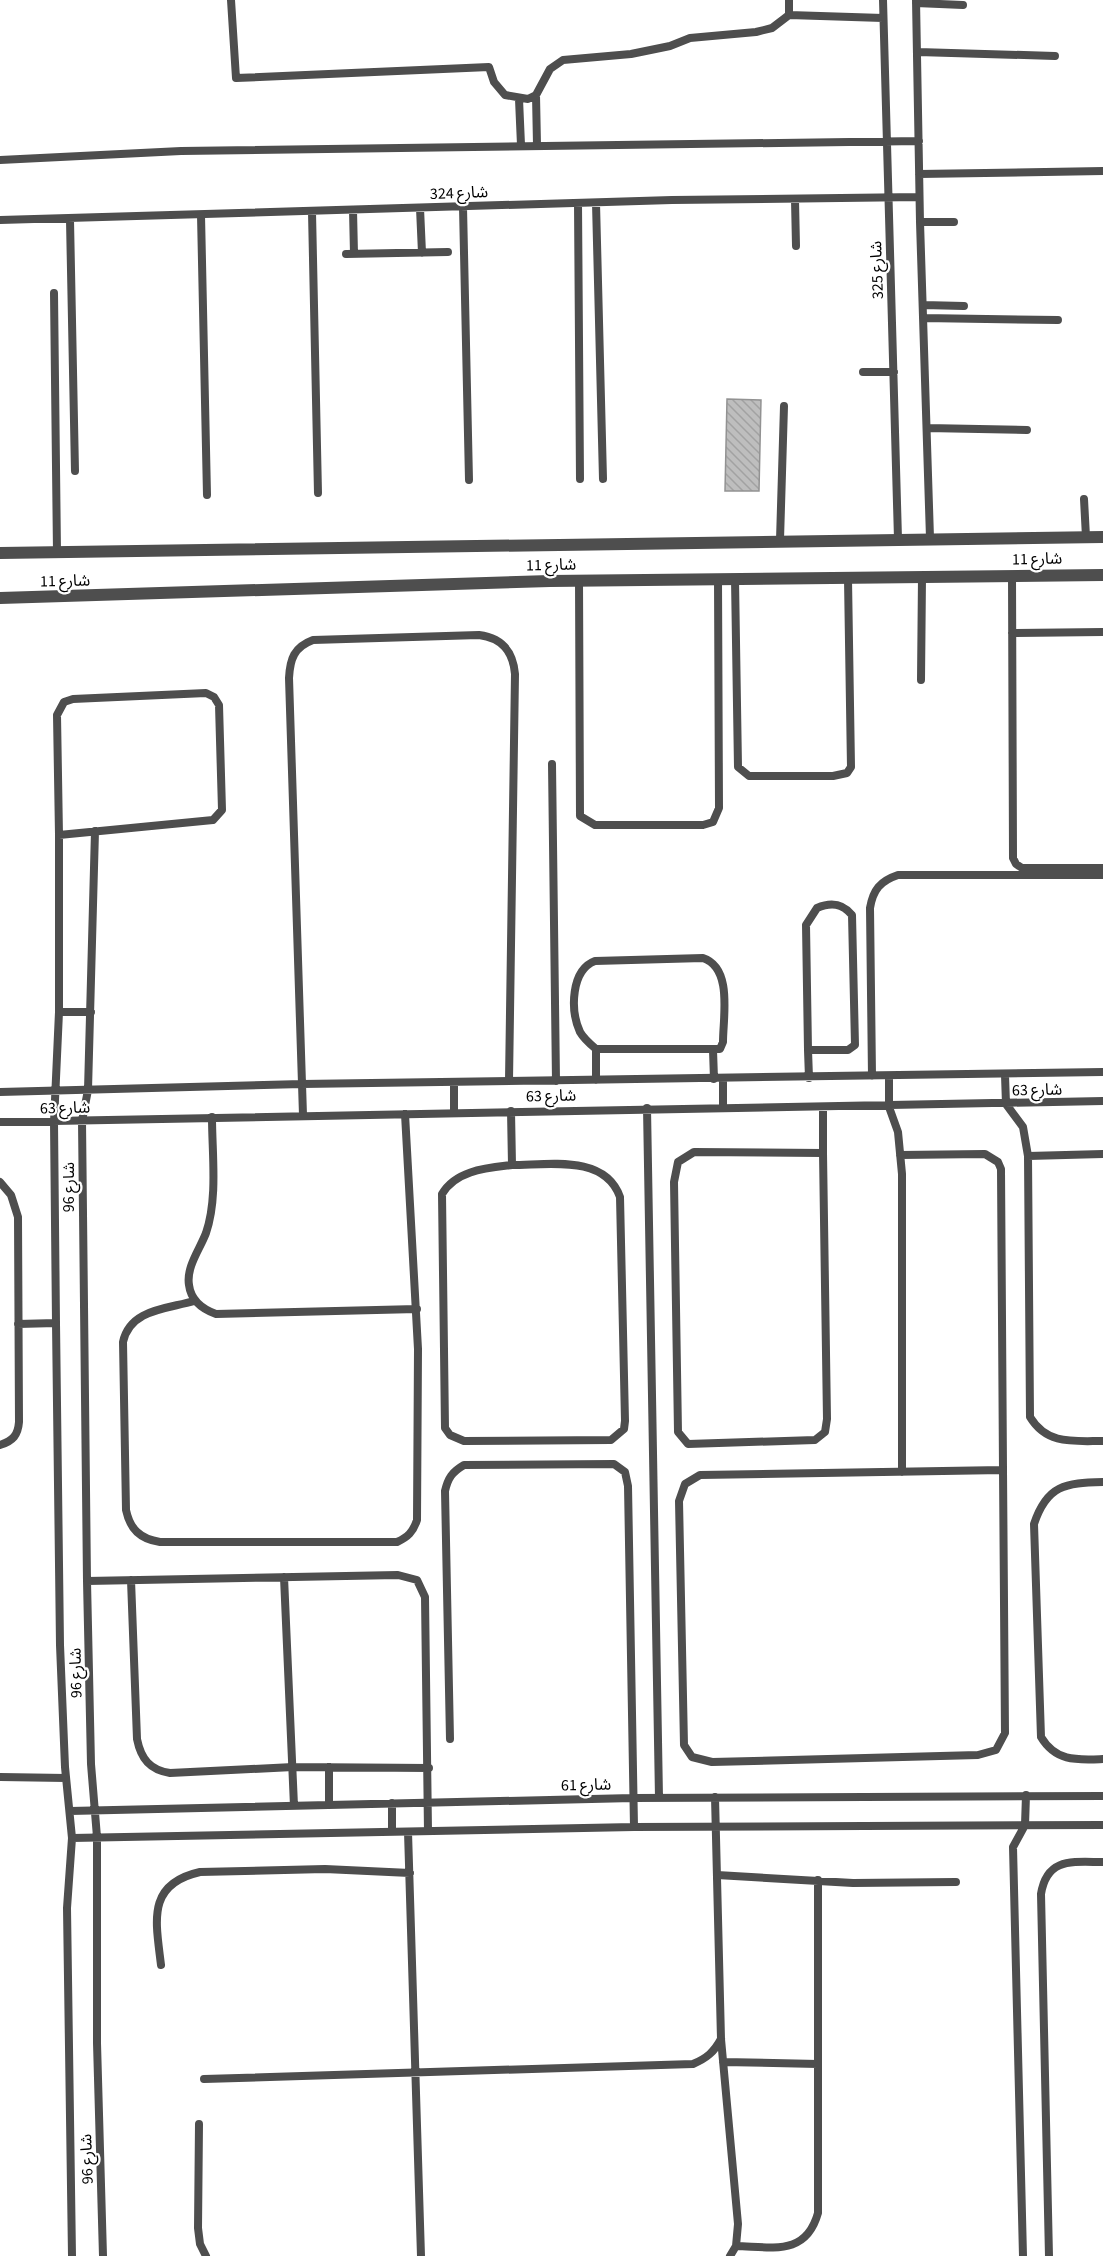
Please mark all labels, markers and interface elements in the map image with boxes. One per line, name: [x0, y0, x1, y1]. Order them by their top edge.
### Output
street label: شارع 324: [430, 181, 489, 206]
street label: شارع 325: [865, 240, 890, 299]
street label: شارع 11: [1012, 548, 1062, 571]
street label: شارع 11: [526, 554, 576, 577]
street label: شارع 11: [40, 570, 90, 593]
street label: شارع 63: [1012, 1079, 1062, 1102]
street label: شارع 63: [526, 1085, 576, 1108]
street label: شارع 63: [40, 1097, 90, 1120]
street label: شارع 96: [58, 1162, 81, 1212]
street label: شارع 96: [65, 1648, 88, 1698]
street label: شارع 61: [561, 1774, 611, 1797]
street label: شارع 96: [75, 2133, 100, 2185]

